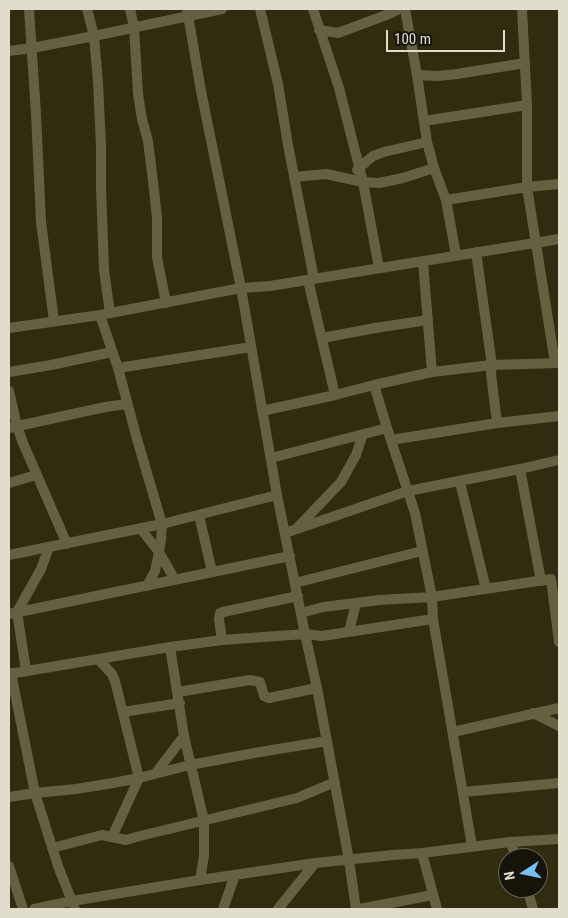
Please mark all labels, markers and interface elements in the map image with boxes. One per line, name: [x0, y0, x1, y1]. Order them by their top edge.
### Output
scale bar: [388, 20, 507, 52]
text: 100 m: [394, 30, 431, 48]
north arrow: [498, 848, 548, 898]
text: N: [501, 870, 518, 881]

